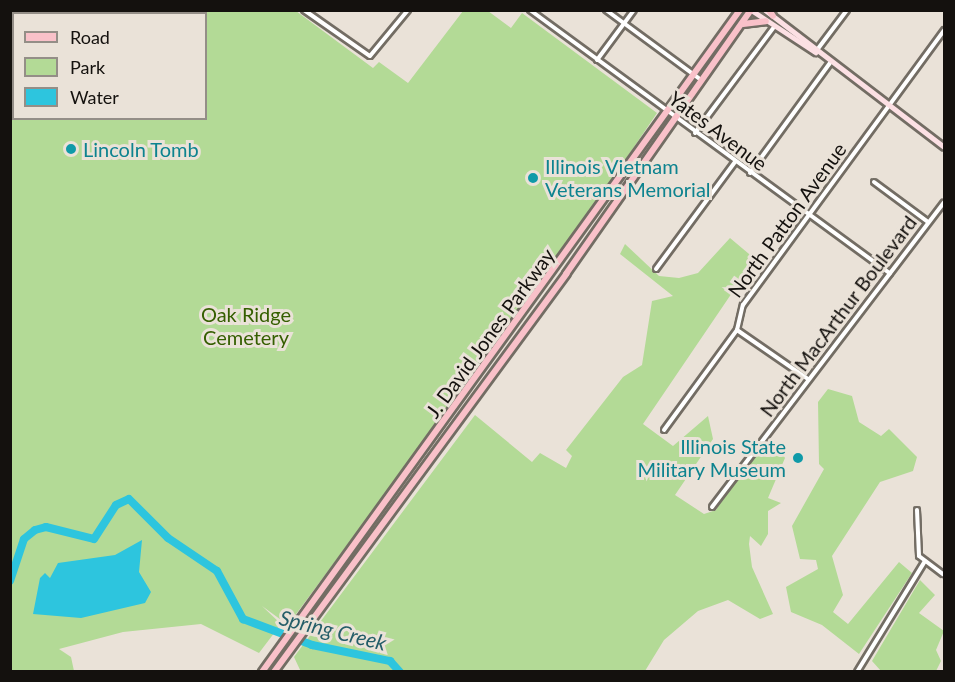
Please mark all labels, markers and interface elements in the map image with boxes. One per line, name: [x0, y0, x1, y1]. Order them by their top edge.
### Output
legend: [12, 12, 207, 120]
text: Road: [70, 26, 110, 48]
text: Park: [70, 56, 105, 78]
text: Water: [70, 86, 119, 108]
street label: Yates Avenue: [664, 86, 772, 176]
place label: Lincoln Tomb: [83, 137, 199, 161]
street label: North Patton Avenue: [723, 138, 851, 302]
marker: Lincoln Tomb: [64, 142, 78, 156]
place label: Illinois Vietnam Veterans Memorial: [545, 154, 711, 201]
marker: Illinois Vietnam Veterans Memorial: [526, 171, 540, 185]
street label: North MacArthur Boulevard: [754, 211, 922, 421]
street label: J. David Jones Parkway: [420, 243, 560, 423]
park label: Oak Ridge Cemetery: [201, 303, 291, 350]
place label: Illinois State Military Museum: [637, 434, 786, 481]
marker: Illinois State Military Museum: [791, 451, 805, 465]
water label: Spring Creek: [277, 605, 389, 655]

